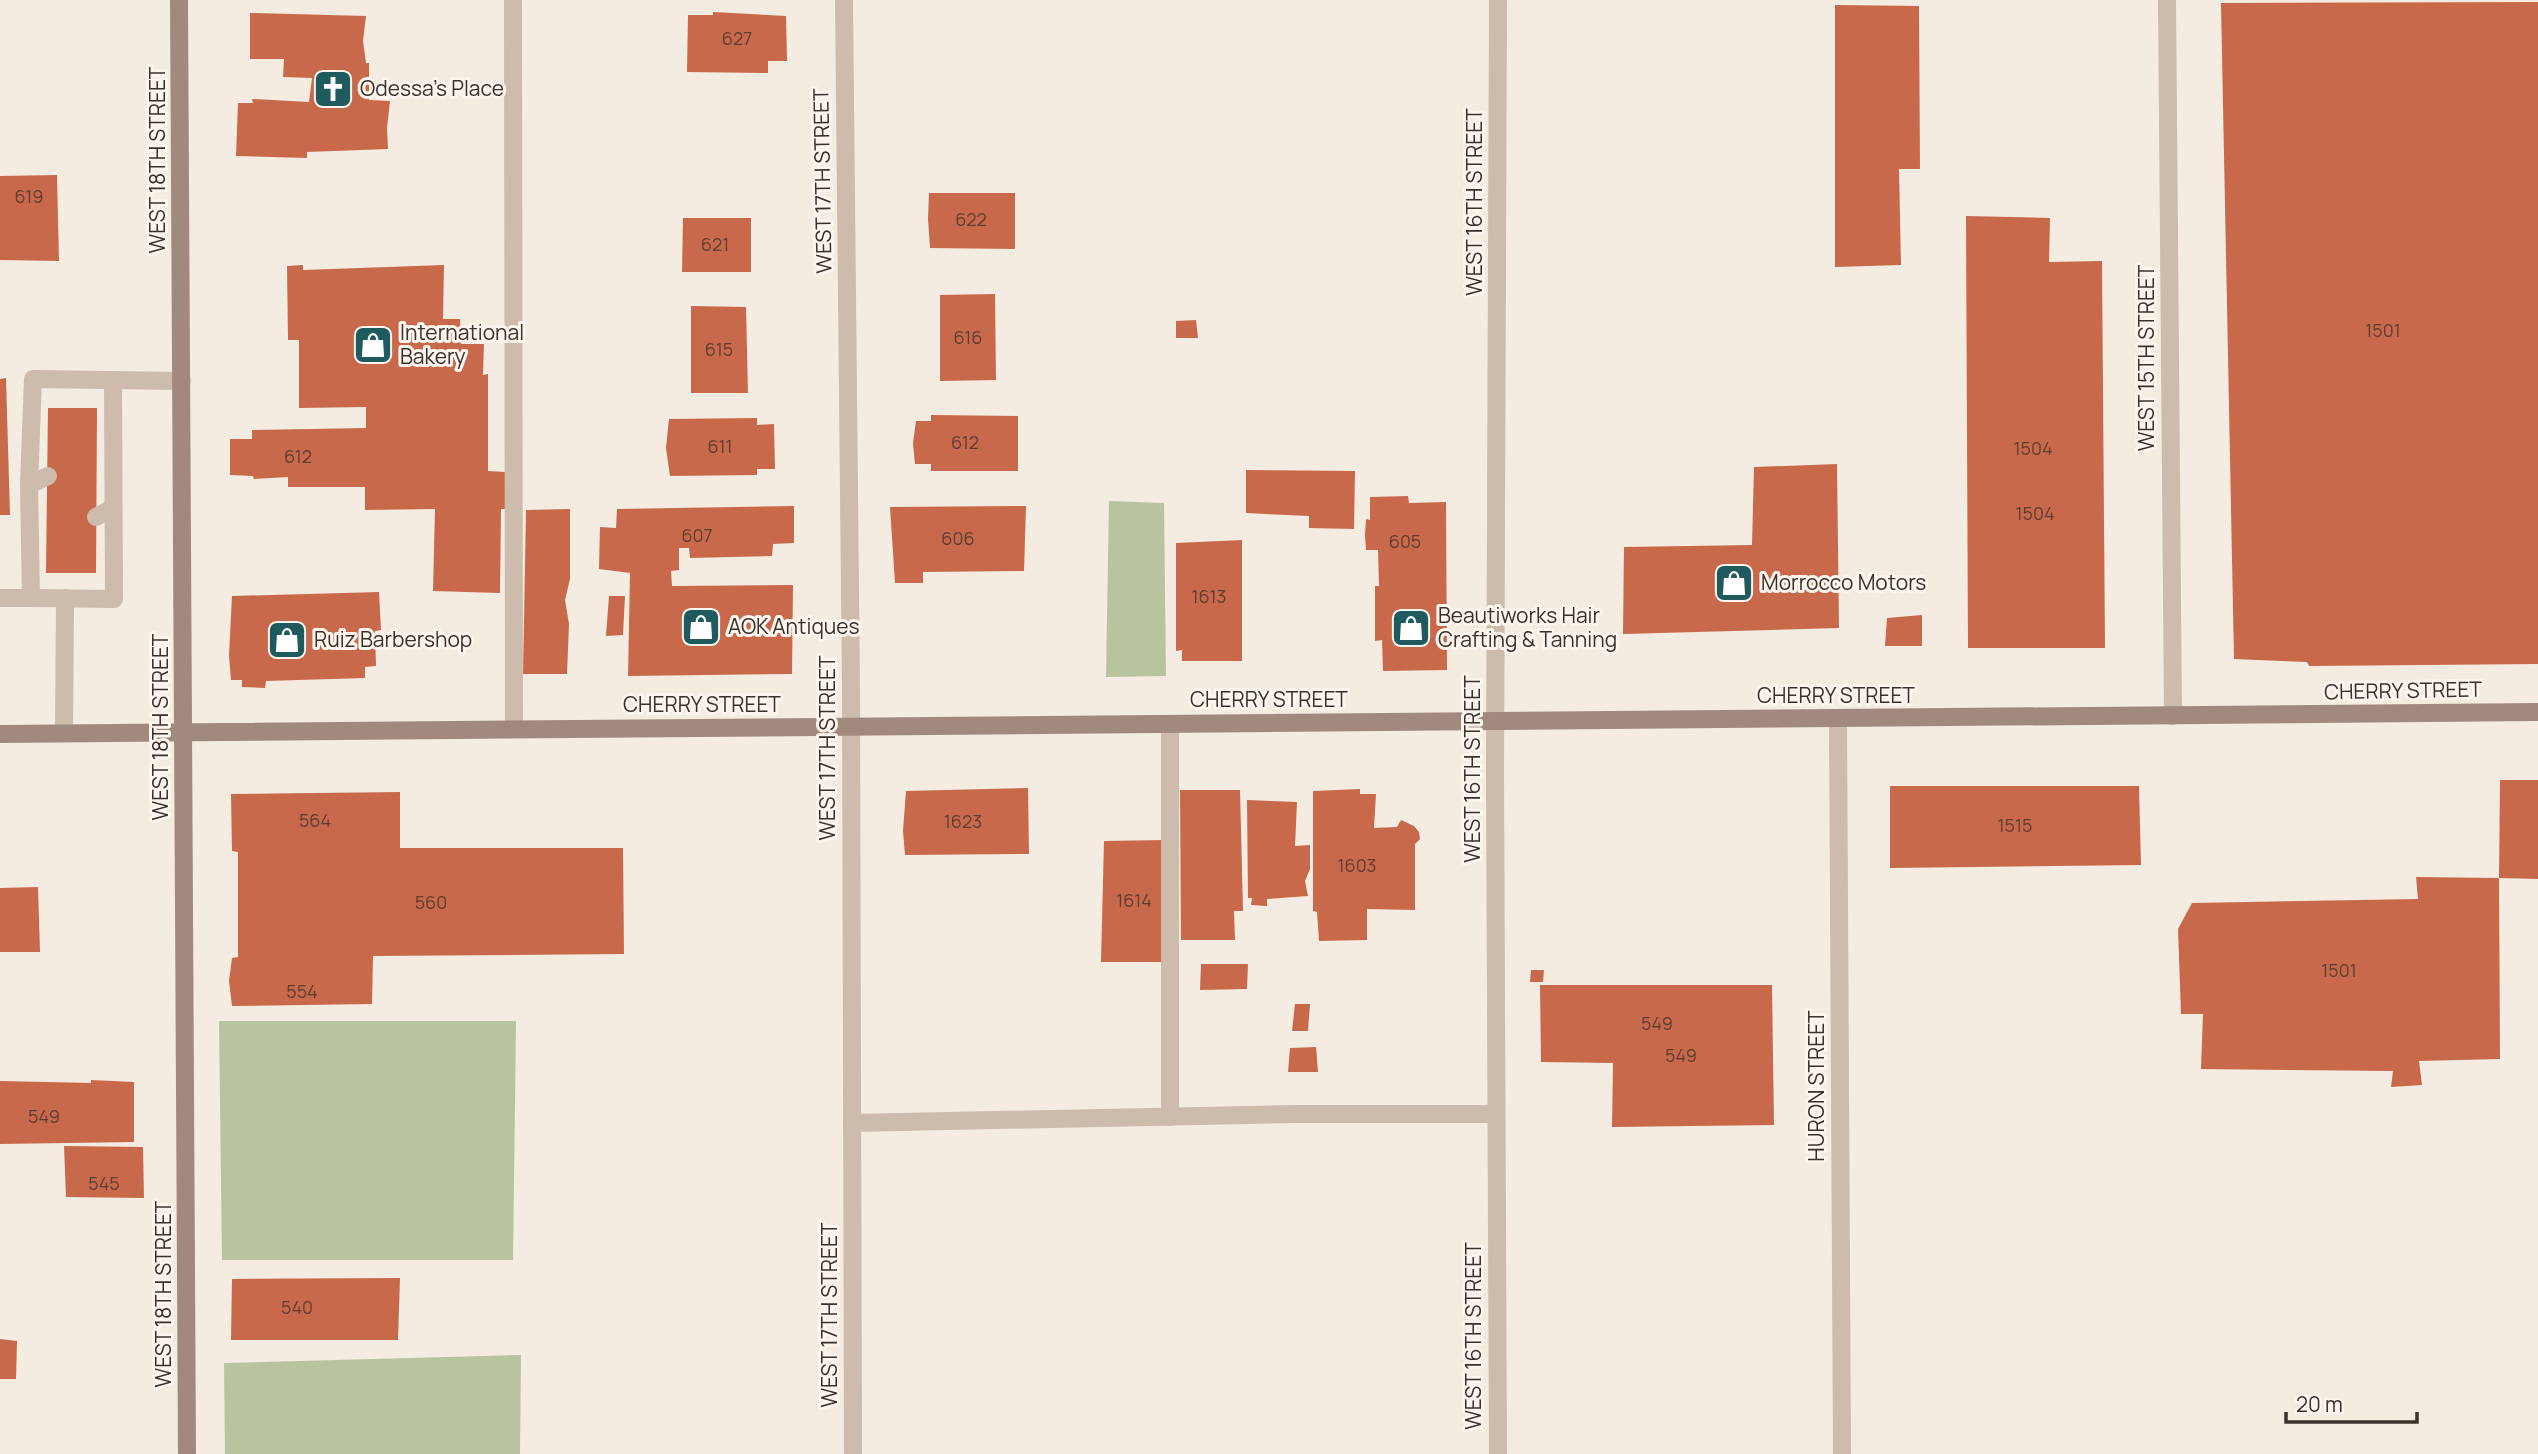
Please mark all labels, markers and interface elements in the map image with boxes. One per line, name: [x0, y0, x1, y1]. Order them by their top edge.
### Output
house number: 627: [722, 26, 752, 50]
street label: WEST 18TH STREET: [143, 66, 171, 253]
church icon: Odessa's Place: [312, 68, 354, 110]
place label: Odessa's Place: [360, 74, 504, 102]
street label: WEST 17TH STREET: [806, 88, 838, 274]
street label: WEST 16TH STREET: [1460, 108, 1488, 296]
house number: 619: [14, 184, 44, 208]
house number: 622: [955, 207, 987, 231]
house number: 621: [701, 232, 729, 256]
street label: WEST 15TH STREET: [2132, 264, 2160, 451]
place label: International Bakery: [400, 318, 524, 370]
house number: 1501: [2365, 318, 2401, 342]
shop icon: International Bakery: [352, 324, 394, 366]
house number: 616: [953, 325, 983, 349]
house number: 615: [705, 337, 733, 361]
house number: 612: [951, 430, 979, 454]
house number: 611: [708, 434, 732, 458]
house number: 1504: [2013, 436, 2053, 460]
house number: 612: [284, 444, 312, 468]
house number: 1504: [2015, 501, 2055, 525]
house number: 607: [681, 523, 713, 547]
house number: 606: [941, 526, 975, 550]
house number: 605: [1389, 529, 1421, 553]
shop icon: Morrocco Motors: [1713, 562, 1755, 604]
place label: Morrocco Motors: [1761, 568, 1926, 596]
house number: 1613: [1192, 584, 1226, 608]
place label: Beautiworks Hair Crafting & Tanning: [1438, 601, 1617, 653]
shop icon: AOK Antiques: [680, 606, 722, 648]
shop icon: Beautiworks Hair Crafting & Tanning: [1390, 607, 1432, 649]
place label: AOK Antiques: [728, 612, 860, 640]
shop icon: Ruiz Barbershop: [266, 619, 308, 661]
place label: Ruiz Barbershop: [314, 625, 472, 653]
street label: WEST 18TH STREET: [146, 633, 174, 820]
street label: WEST 17TH STREET: [813, 655, 841, 841]
street label: WEST 16TH STREET: [1458, 675, 1486, 863]
street label: CHERRY STREET: [2324, 675, 2483, 705]
street label: CHERRY STREET: [1757, 681, 1915, 709]
street label: CHERRY STREET: [1190, 685, 1348, 713]
street label: CHERRY STREET: [623, 690, 781, 718]
house number: 564: [299, 808, 331, 832]
house number: 1623: [944, 809, 982, 833]
house number: 1515: [1998, 813, 2032, 837]
house number: 1603: [1337, 853, 1377, 877]
house number: 1614: [1116, 888, 1152, 912]
house number: 560: [415, 890, 447, 914]
house number: 1501: [2321, 958, 2357, 982]
house number: 554: [286, 979, 318, 1003]
street label: HURON STREET: [1802, 1010, 1830, 1162]
house number: 549: [1641, 1011, 1673, 1035]
house number: 549: [1665, 1043, 1697, 1067]
house number: 549: [28, 1104, 60, 1128]
house number: 545: [88, 1171, 120, 1195]
street label: WEST 18TH STREET: [149, 1200, 177, 1387]
street label: WEST 17TH STREET: [815, 1222, 843, 1408]
street label: WEST 16TH STREET: [1459, 1242, 1487, 1430]
house number: 540: [281, 1295, 313, 1319]
scale bar: [2286, 1380, 2417, 1424]
text: 20 m: [2296, 1390, 2343, 1418]

